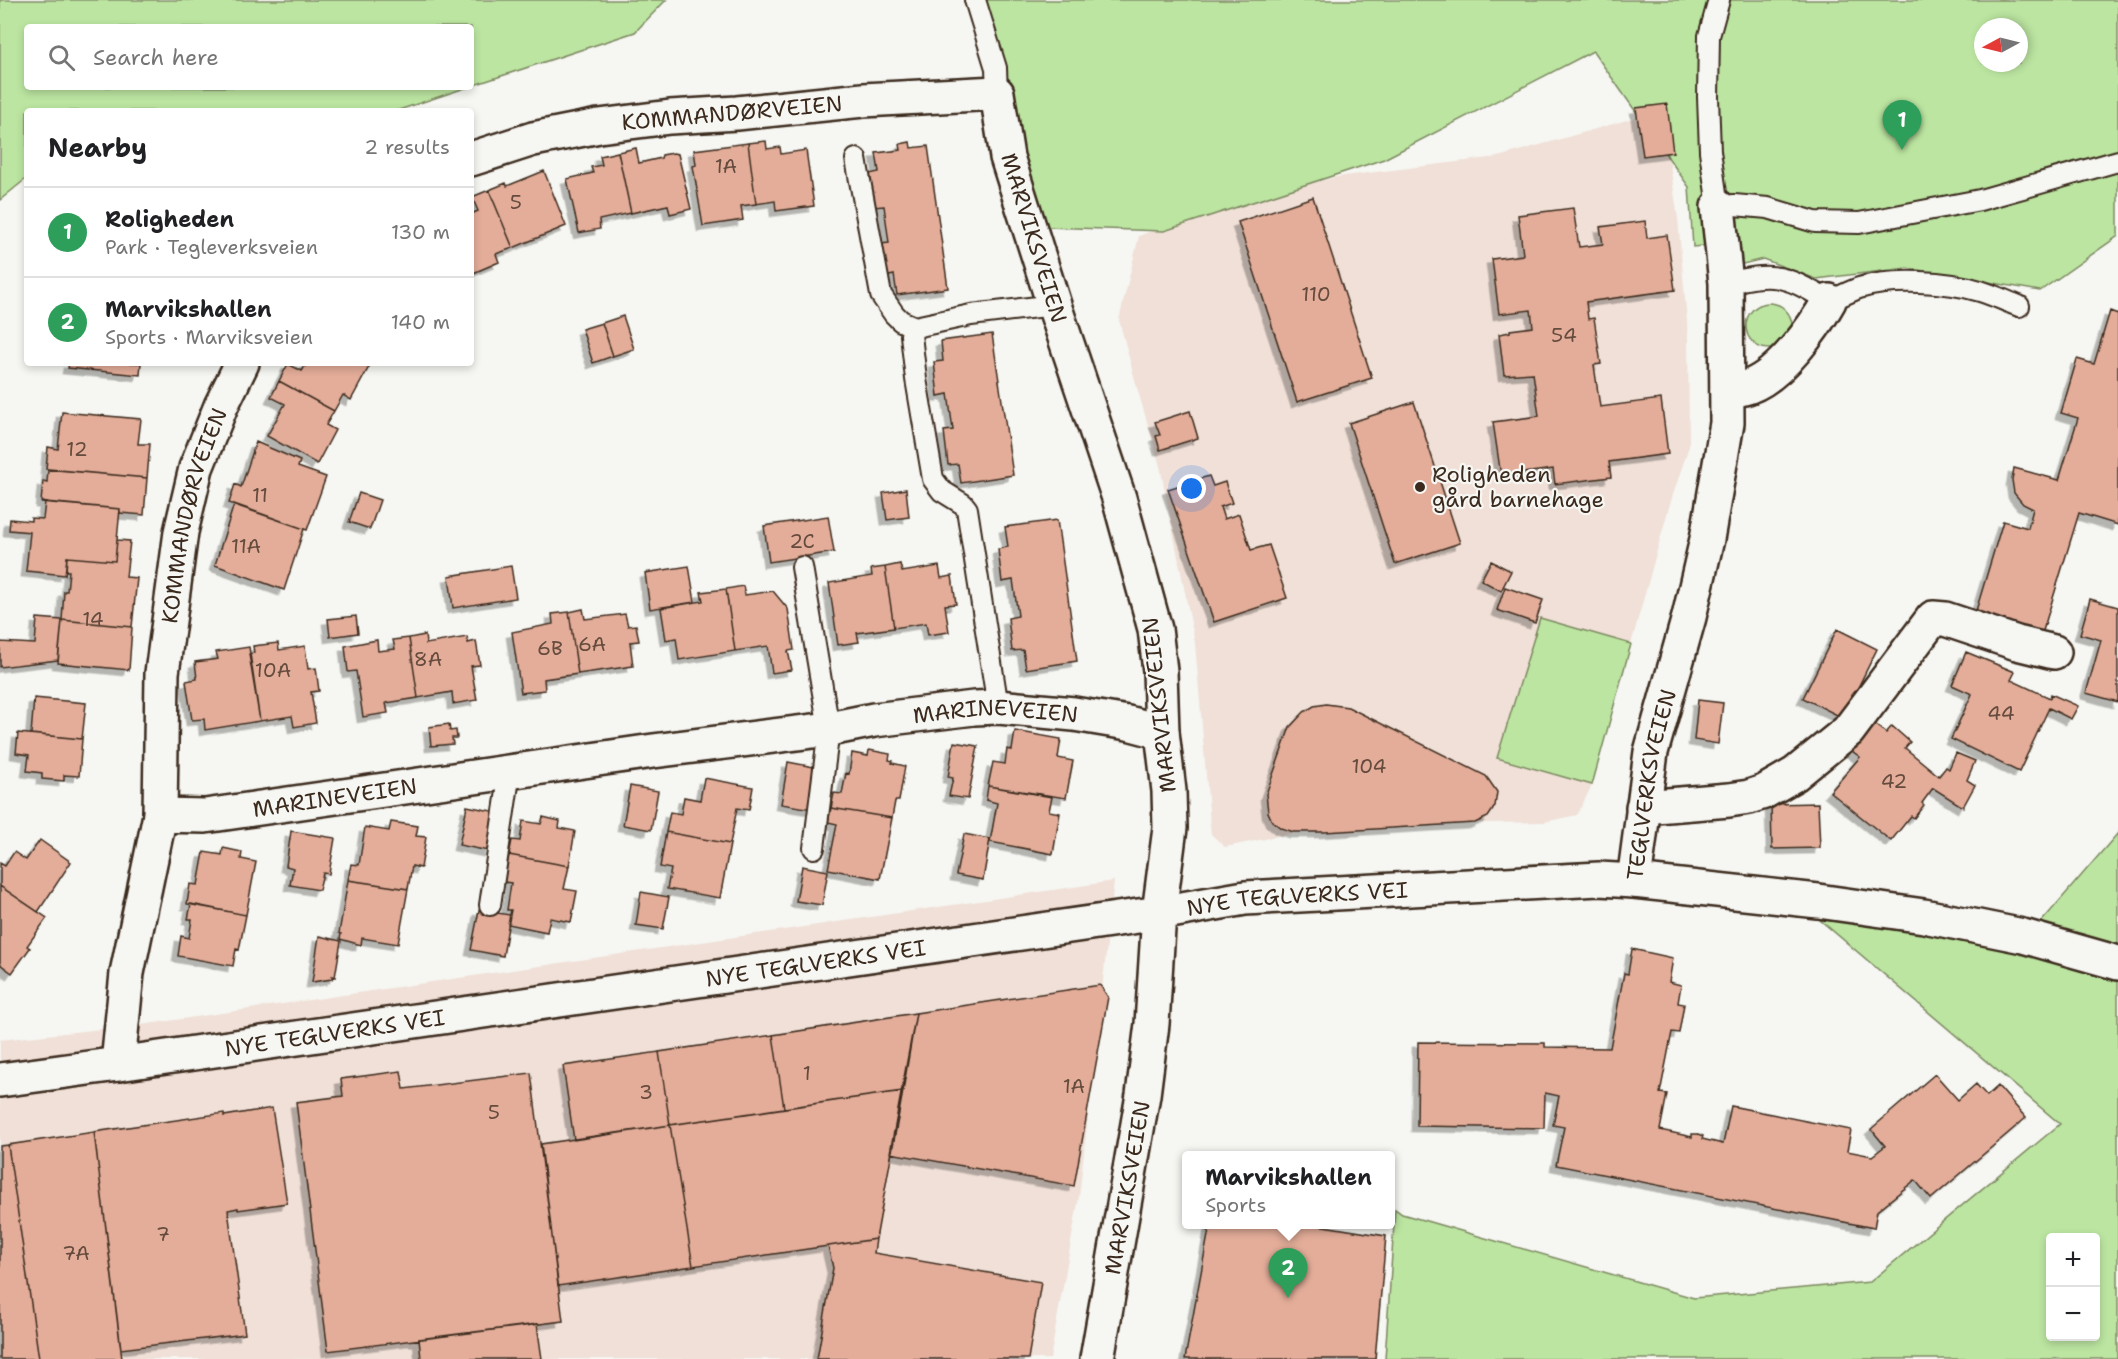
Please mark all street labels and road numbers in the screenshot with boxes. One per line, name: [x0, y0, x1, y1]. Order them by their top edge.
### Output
street label: KOMMANDØRVEIEN: [620, 89, 844, 137]
street label: MARVIKSVEIEN: [994, 150, 1074, 326]
street label: KOMMANDØRVEIEN: [154, 403, 233, 625]
street label: MARVIKSVEIEN: [1135, 616, 1183, 794]
street label: TEGLVERKSVEIEN: [1620, 686, 1682, 882]
street label: MARINEVEIEN: [911, 692, 1079, 730]
street label: MARINEVEIEN: [251, 771, 419, 823]
street label: NYE TEGLVERKS VEI: [1184, 875, 1409, 922]
street label: NYE TEGLVERKS VEI: [704, 933, 928, 993]
street label: NYE TEGLVERKS VEI: [223, 1002, 447, 1063]
street label: MARVIKSVEIEN: [1097, 1098, 1156, 1277]

